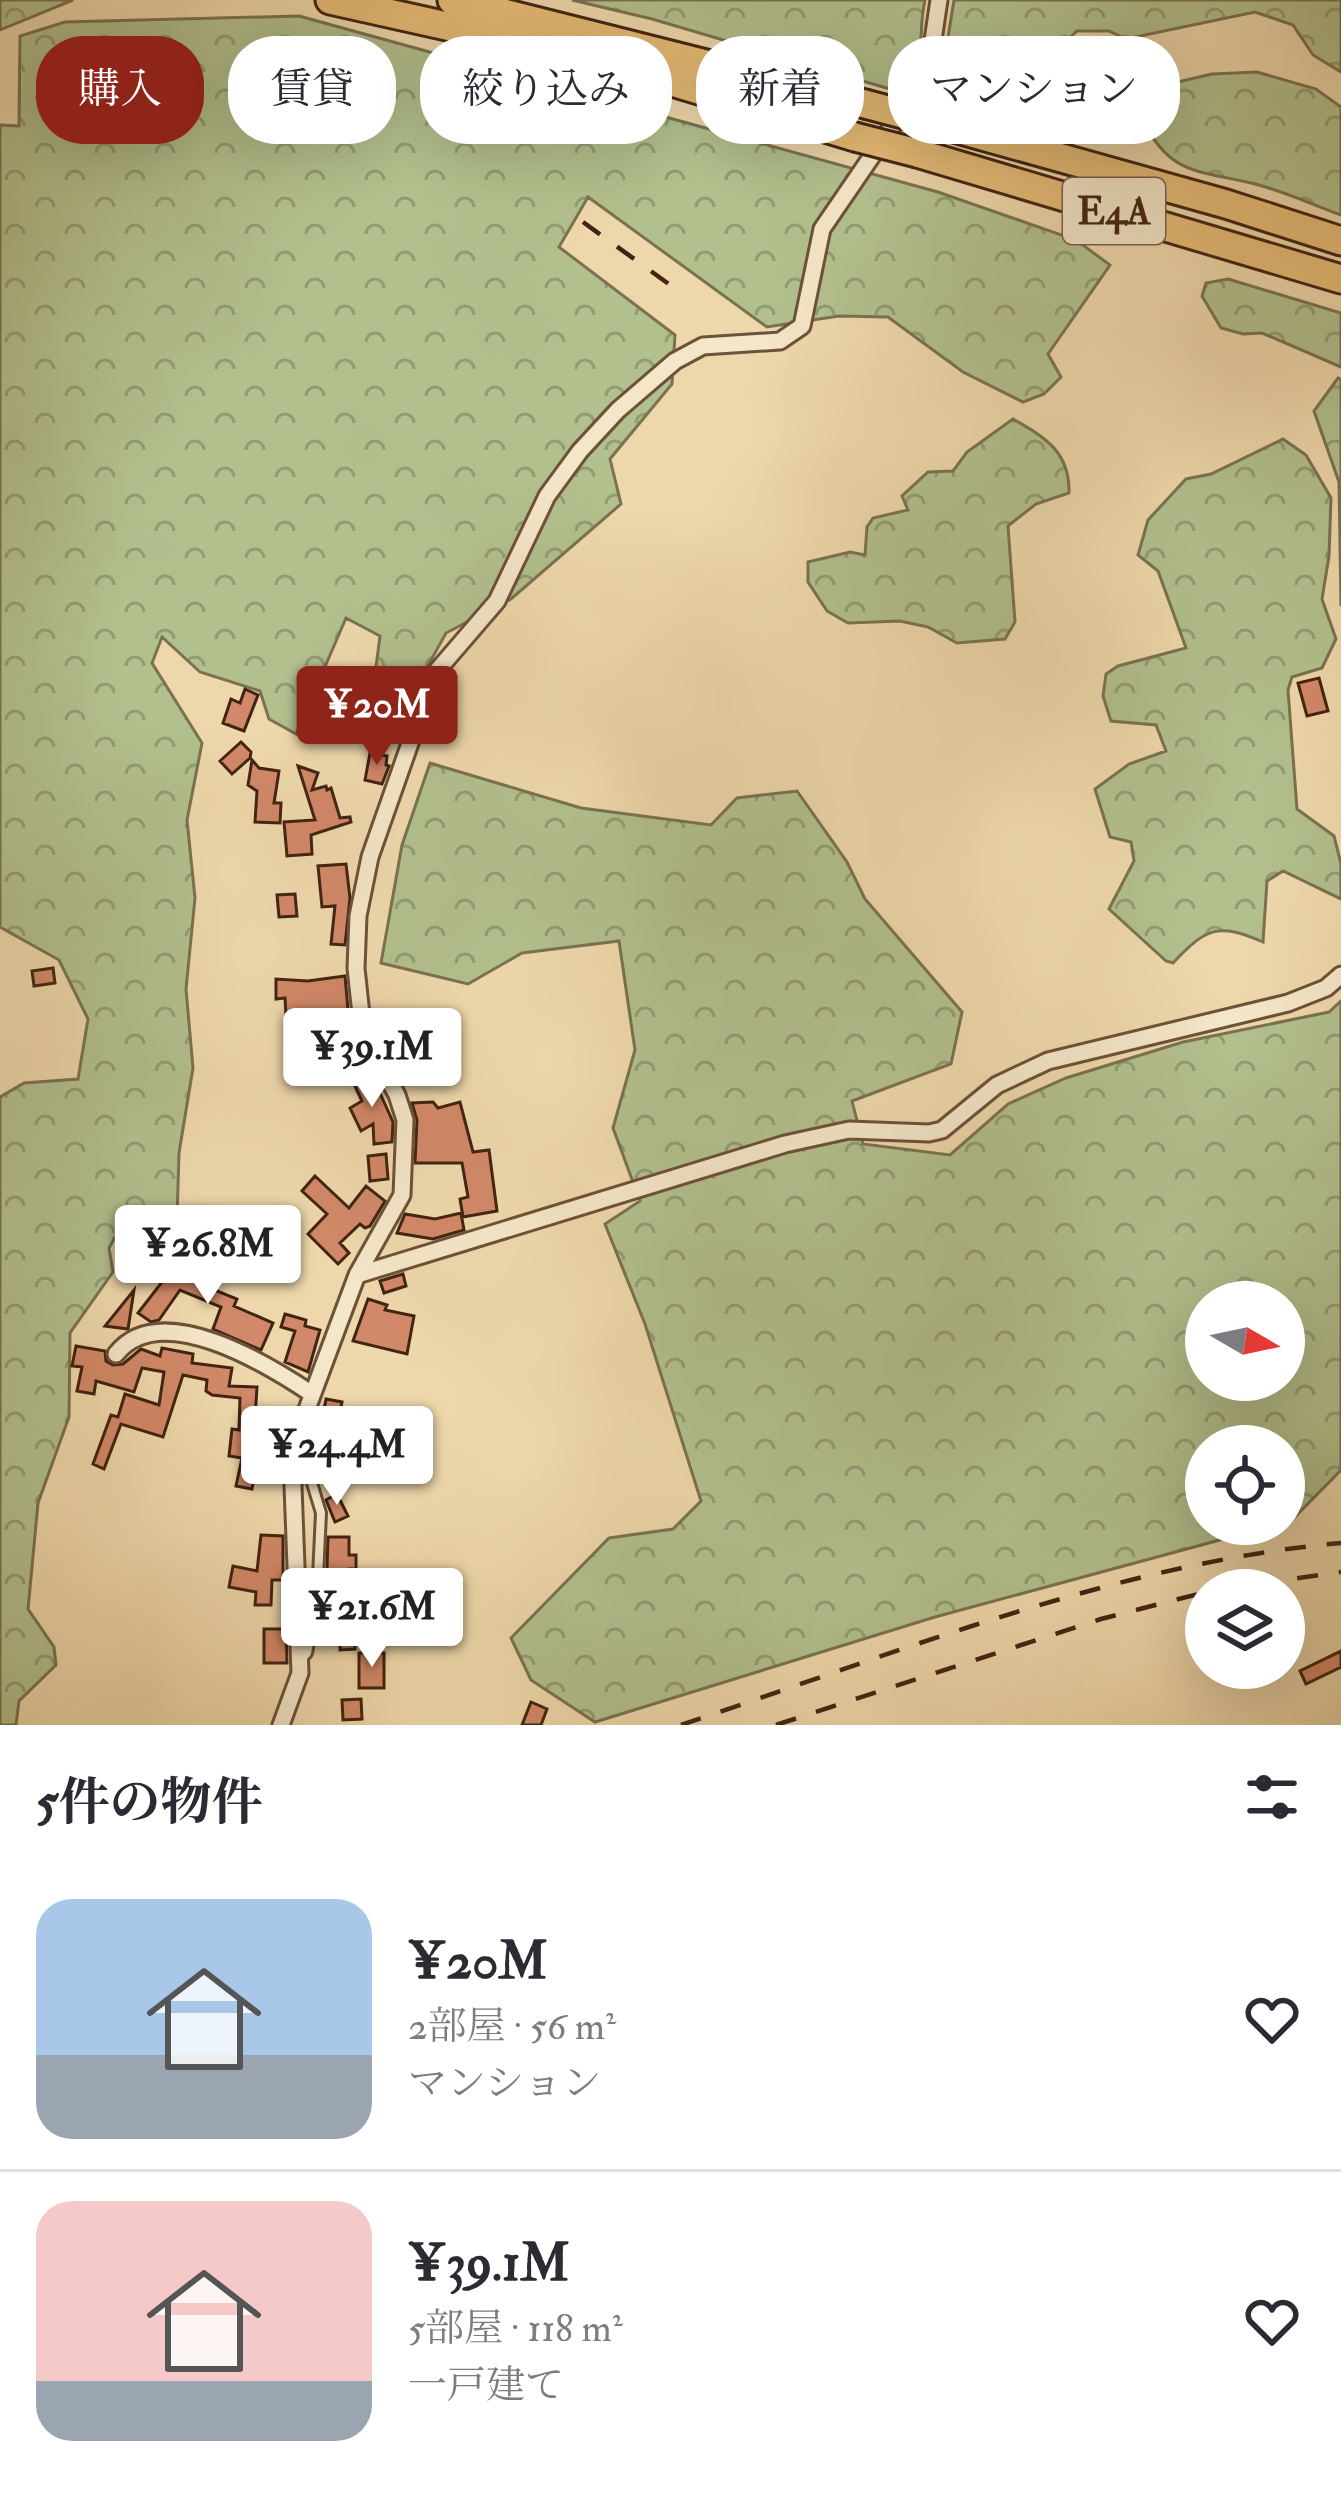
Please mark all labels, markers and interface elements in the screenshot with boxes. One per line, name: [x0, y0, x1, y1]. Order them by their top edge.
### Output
chip: 購入: [36, 36, 204, 144]
chip: 賃貸: [228, 36, 396, 144]
chip: 絞り込み: [420, 36, 672, 144]
chip: 新着: [696, 36, 864, 144]
chip: マンション: [888, 36, 1180, 144]
road number: E4A: [1063, 178, 1165, 244]
pin: ¥20M: [306, 666, 448, 768]
text: ¥20M: [324, 680, 430, 729]
pin: ¥39.1M: [274, 1008, 470, 1110]
text: ¥39.1M: [310, 1022, 434, 1071]
pin: ¥26.8M: [110, 1205, 306, 1307]
text: ¥26.8M: [142, 1219, 274, 1268]
north arrow: [1185, 1281, 1305, 1401]
map controls: [1185, 1281, 1305, 1689]
pin: ¥24.4M: [239, 1406, 435, 1508]
text: ¥24.4M: [268, 1420, 406, 1469]
button: locate: [1185, 1425, 1305, 1545]
pin: ¥21.6M: [274, 1568, 470, 1670]
button: layers: [1185, 1569, 1305, 1689]
text: ¥21.6M: [308, 1582, 436, 1631]
icon: filters: [1239, 1764, 1305, 1830]
text: 5件の物件: [36, 1771, 262, 1835]
text: ¥20M: [408, 1930, 548, 1994]
icon: home: [132, 1947, 276, 2091]
icon: heart: [1239, 1986, 1305, 2052]
text: 2部屋 · 56 m²: [408, 2002, 616, 2051]
text: マンション: [408, 2059, 601, 2108]
text: ¥39.1M: [408, 2232, 570, 2296]
icon: home: [132, 2249, 276, 2393]
icon: heart: [1239, 2288, 1305, 2354]
text: 5部屋 · 118 m²: [408, 2304, 623, 2353]
text: 一戸建て: [408, 2361, 564, 2410]

